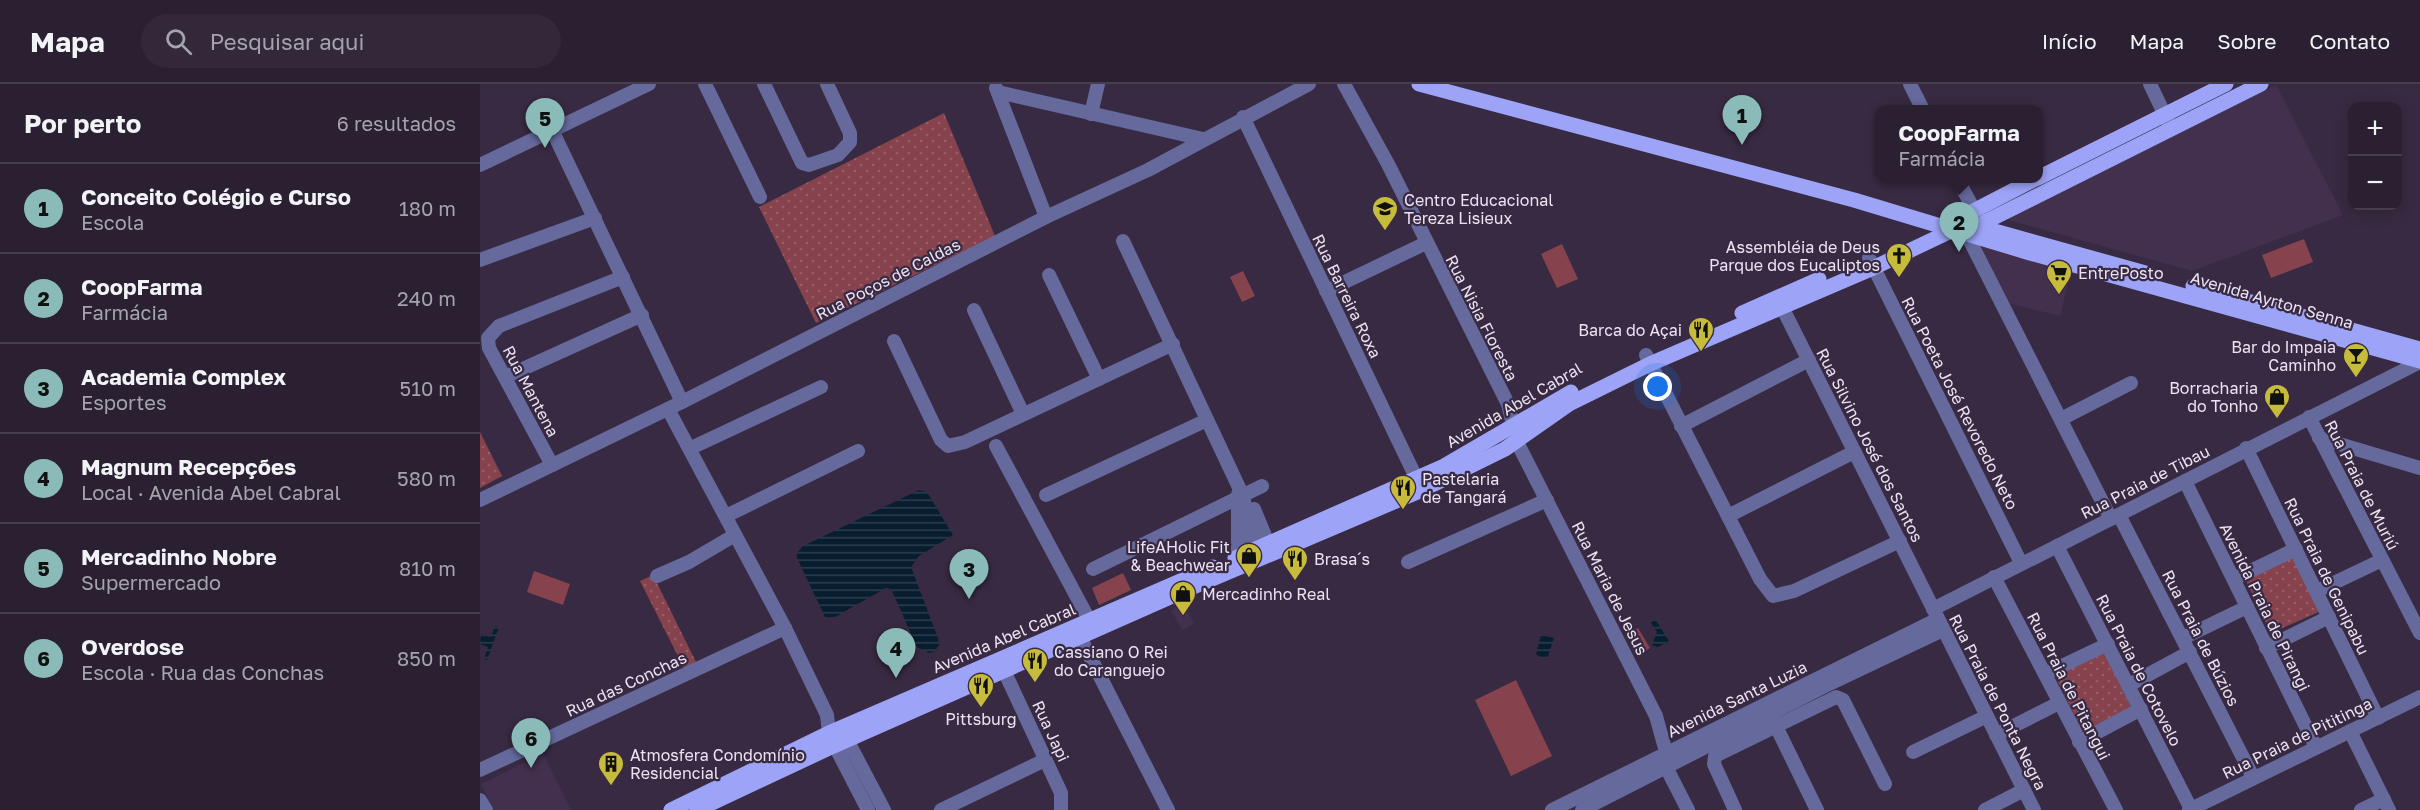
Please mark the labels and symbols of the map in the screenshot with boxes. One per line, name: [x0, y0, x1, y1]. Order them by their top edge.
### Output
pin: 1: [1722, 95, 1762, 145]
pin: 5: [526, 98, 564, 148]
place label: Centro Educacional Tereza Lisieux: [1404, 190, 1553, 228]
school or university icon: Centro Educacional Tereza Lisieux: [1370, 194, 1400, 232]
pin: 2: [1940, 202, 1978, 252]
street label: Rua Barreira Roxa: [1308, 231, 1386, 361]
street label: Rua Poços de Caldas: [812, 234, 964, 324]
place label: Assembléia de Deus Parque dos Eucaliptos: [1709, 237, 1880, 275]
church icon: Assembléia de Deus Parque dos Eucaliptos: [1884, 241, 1914, 279]
street label: Rua Nisia Floresta: [1442, 252, 1522, 384]
supermarket icon: EntrePosto: [2044, 258, 2074, 296]
place label: EntrePosto: [2078, 263, 2164, 283]
street label: Avenida Ayrton Senna: [2188, 267, 2356, 333]
street label: Rua Poeta José Revoredo Neto: [1897, 293, 2023, 513]
restaurant icon: Barca do Açai: [1686, 315, 1716, 353]
place label: Barca do Açai: [1578, 320, 1682, 340]
place label: Bar do Impaia Caminho: [2231, 337, 2336, 375]
bar icon: Bar do Impaia Caminho: [2341, 341, 2371, 379]
street label: Rua Mantena: [499, 342, 563, 440]
street label: Rua Silvino José dos Santos: [1812, 345, 1928, 545]
street label: Avenida Abel Cabral: [1442, 358, 1586, 452]
your location: [1643, 372, 1672, 401]
place label: Borracharia do Tonho: [2169, 378, 2258, 416]
shop icon: Borracharia do Tonho: [2262, 382, 2292, 420]
street label: Rua Praia de Muriú: [2321, 417, 2403, 553]
street label: Rua Praia de Tibau: [2077, 441, 2213, 523]
place label: Pastelaria de Tangará: [1422, 469, 1506, 507]
restaurant icon: Pastelaria de Tangará: [1388, 473, 1418, 511]
street label: Rua Praia de Genipabu: [2280, 494, 2374, 658]
street label: Rua Maria de Jesus: [1568, 518, 1652, 658]
street label: Avenida Praia de Pirangi: [2216, 520, 2314, 694]
place label: LifeAHolic Fit & Beachwear: [1127, 537, 1230, 575]
shop icon: LifeAHolic Fit & Beachwear: [1234, 541, 1264, 579]
restaurant icon: Brasa´s: [1280, 544, 1310, 582]
place label: Brasa´s: [1314, 549, 1370, 569]
pin: 3: [950, 550, 988, 599]
street label: Rua Praia de Búzios: [2158, 567, 2244, 709]
shop icon: Mercadinho Real: [1168, 579, 1198, 617]
place label: Mercadinho Real: [1202, 584, 1330, 604]
street label: Rua Praia de Cotovelo: [2092, 591, 2186, 749]
street label: Avenida Abel Cabral: [929, 599, 1079, 677]
street label: Rua Praia de Pitangui: [2023, 609, 2115, 763]
street label: Rua Praia de Ponta Negra: [1945, 611, 2051, 793]
pin: 4: [876, 628, 916, 678]
place label: Cassiano O Rei do Caranguejo: [1054, 642, 1168, 680]
restaurant icon: Cassiano O Rei do Caranguejo: [1020, 646, 1050, 684]
street label: Rua das Conchas: [562, 647, 690, 721]
street label: Avenida Santa Luzia: [1664, 656, 1810, 742]
restaurant icon: Pittsburg: [966, 671, 996, 709]
street label: Rua Praia de Pititinga: [2219, 693, 2375, 783]
street label: Rua Japi: [1028, 697, 1074, 765]
place label: Pittsburg: [945, 709, 1017, 729]
pin: 6: [512, 718, 550, 768]
place label: Atmosfera Condomínio Residencial: [630, 745, 805, 783]
building icon: Atmosfera Condomínio Residencial: [596, 749, 626, 787]

